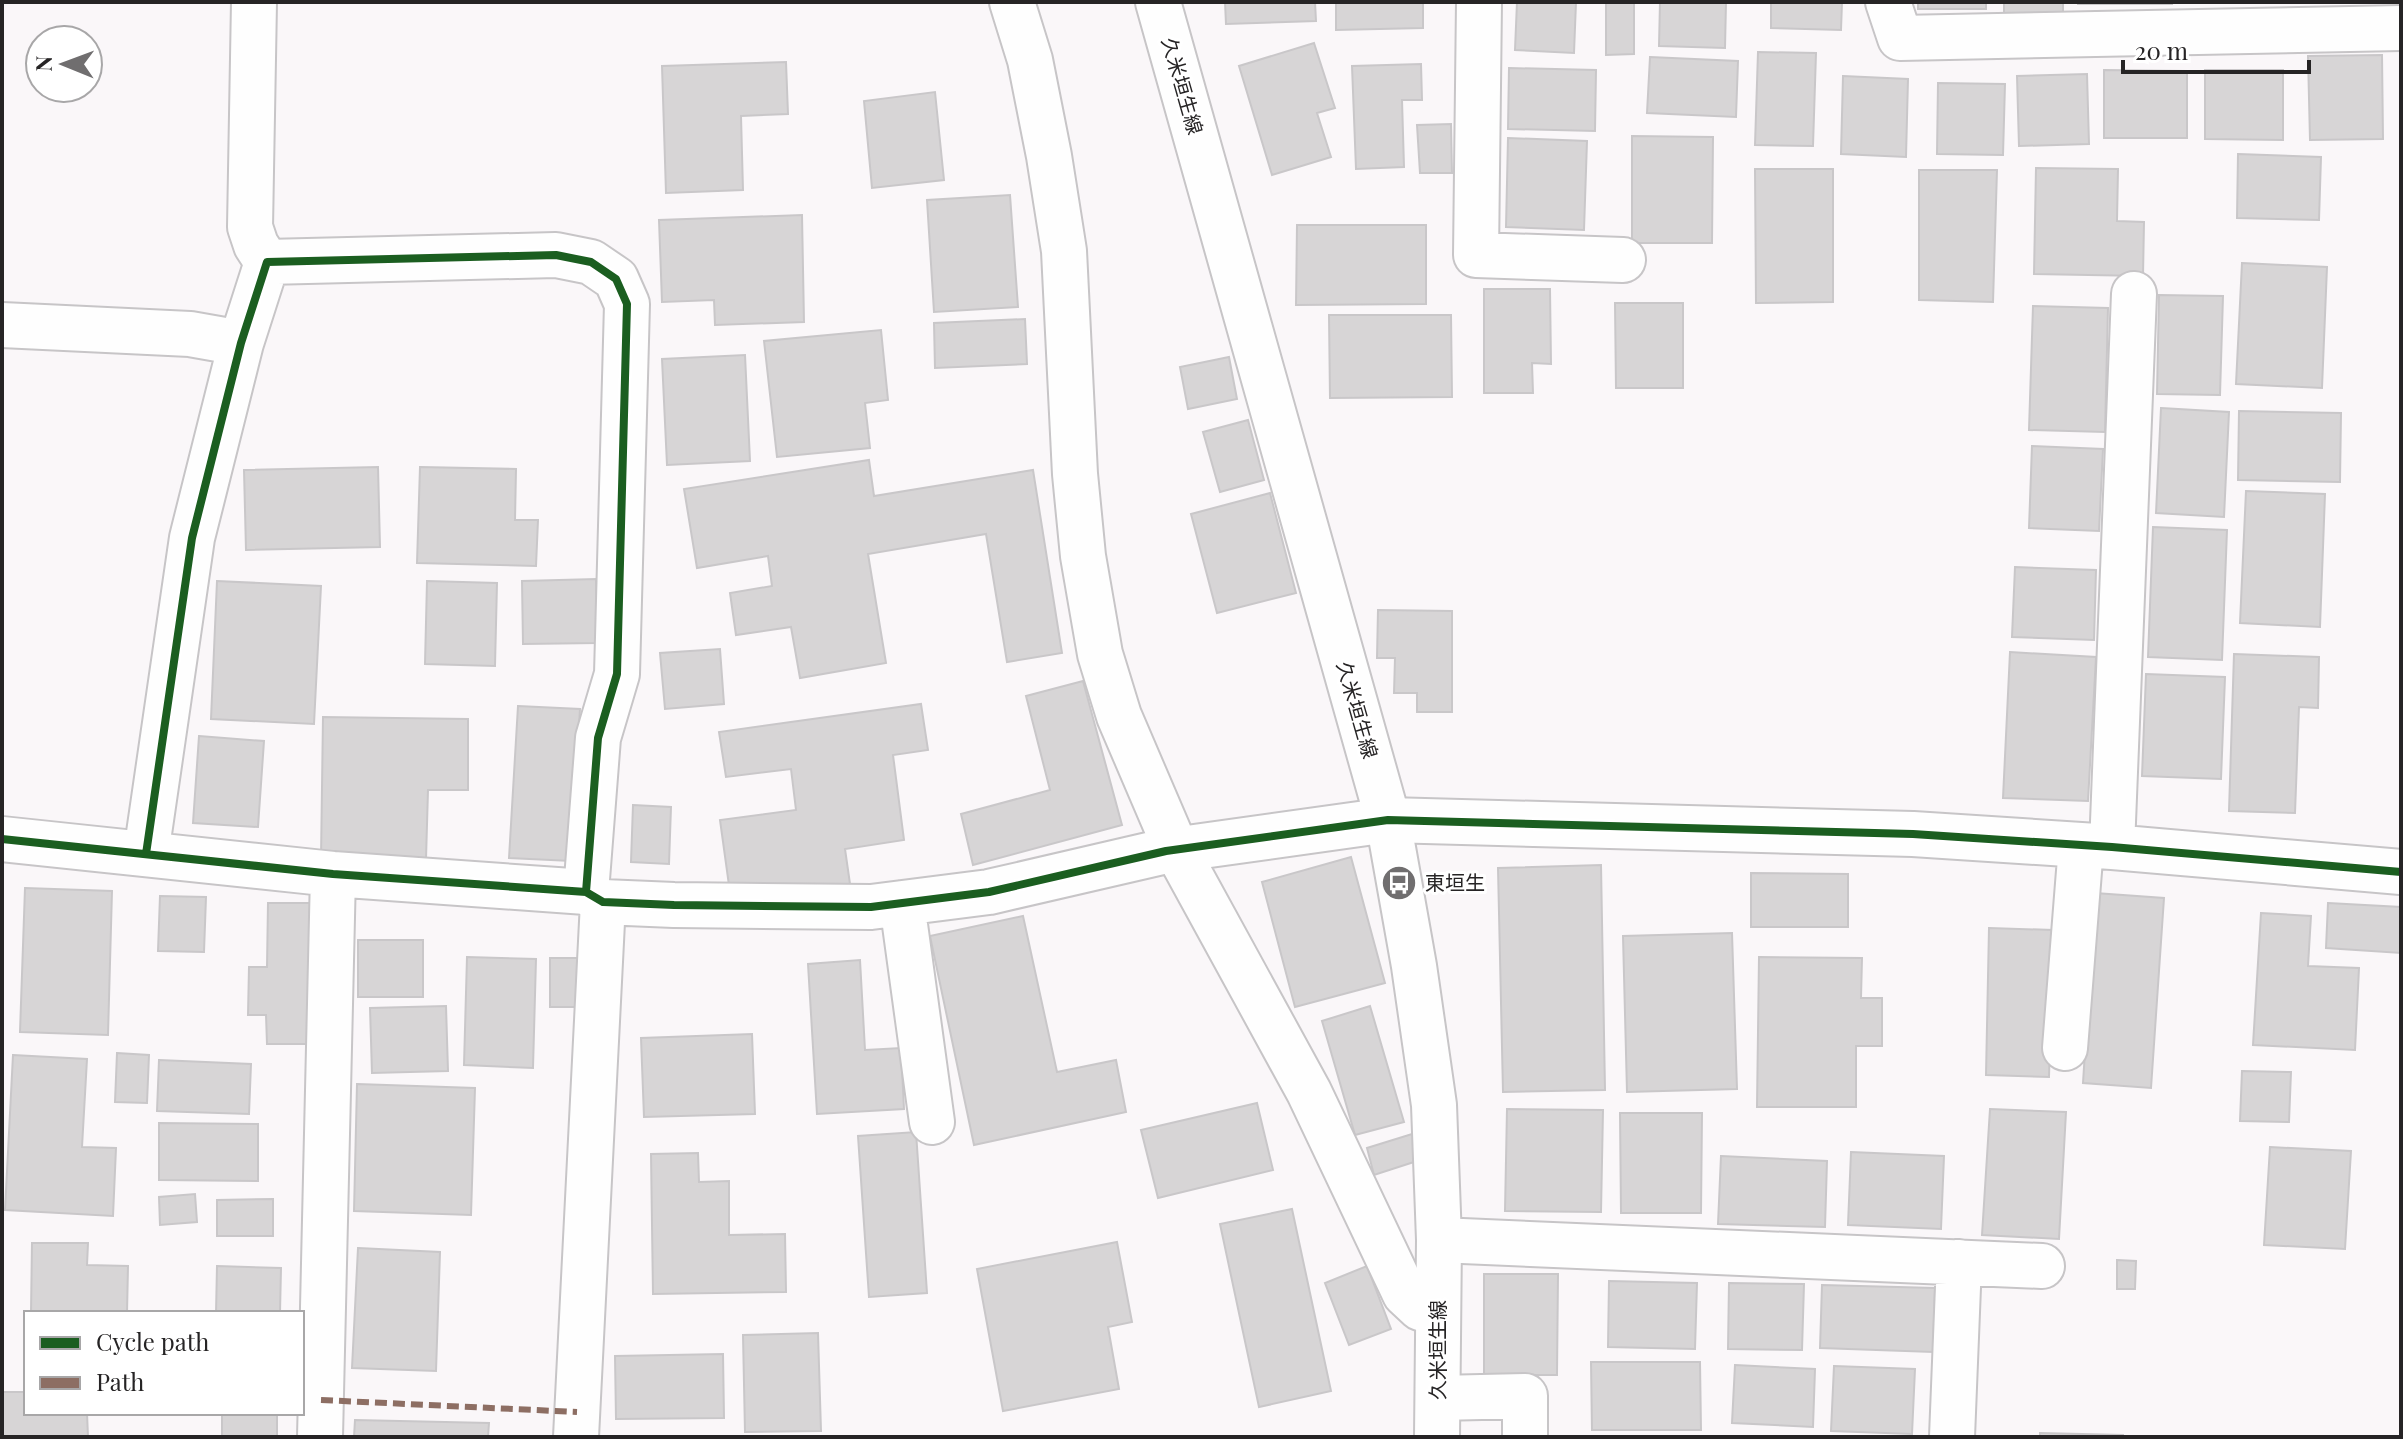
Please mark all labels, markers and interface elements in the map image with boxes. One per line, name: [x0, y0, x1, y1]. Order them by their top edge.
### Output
north arrow: [24, 24, 104, 104]
scale bar: [2123, 24, 2309, 74]
street label: 久米垣生線: [1157, 34, 1210, 137]
text: 20 m: [2135, 34, 2188, 66]
text: N: [28, 55, 58, 72]
street label: 久米垣生線: [1332, 658, 1385, 761]
bus stop icon: 東垣生: [1380, 864, 1418, 902]
place label: 東垣生: [1425, 868, 1485, 895]
street label: 久米垣生線: [1423, 1300, 1450, 1400]
legend: [24, 1311, 304, 1415]
text: Cycle path: [96, 1325, 209, 1357]
text: Path: [96, 1365, 144, 1397]

